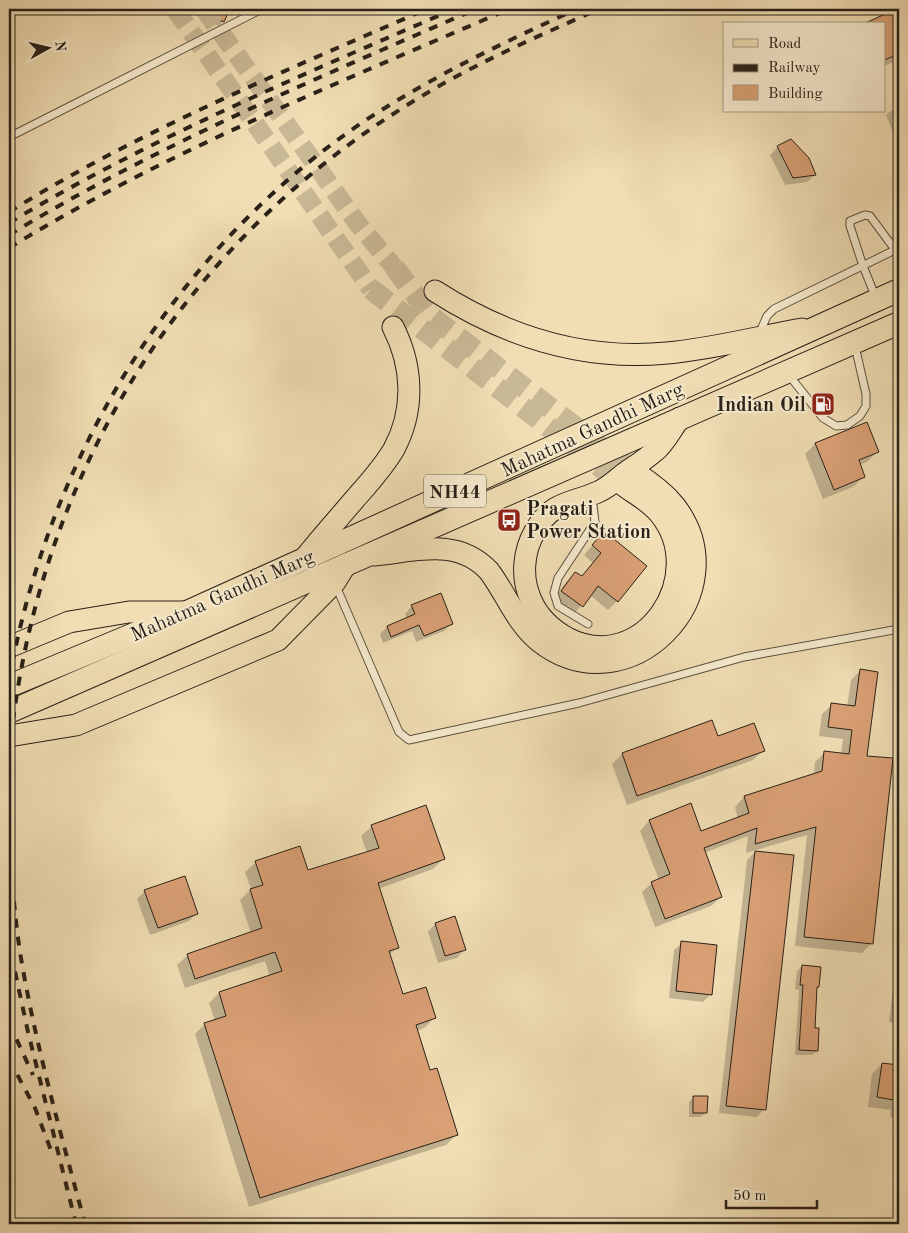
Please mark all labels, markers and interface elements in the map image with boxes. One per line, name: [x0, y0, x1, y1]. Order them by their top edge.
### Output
north arrow: [22, 22, 72, 72]
legend: [723, 22, 886, 112]
text: Road: [768, 37, 802, 52]
text: N: [52, 40, 68, 53]
text: Railway: [768, 61, 821, 76]
text: Building: [768, 87, 823, 102]
street label: Mahatma Gandhi Marg: [499, 380, 687, 482]
fuel station icon: Indian Oil: [810, 391, 836, 417]
place label: Indian Oil: [716, 396, 806, 416]
road number: NH44: [424, 474, 486, 508]
place label: Pragati Power Station: [526, 500, 651, 543]
bus stop icon: Pragati Power Station: [496, 507, 522, 533]
street label: Mahatma Gandhi Marg: [128, 547, 318, 646]
scale bar: [726, 1178, 817, 1210]
text: 50 m: [733, 1189, 767, 1204]

